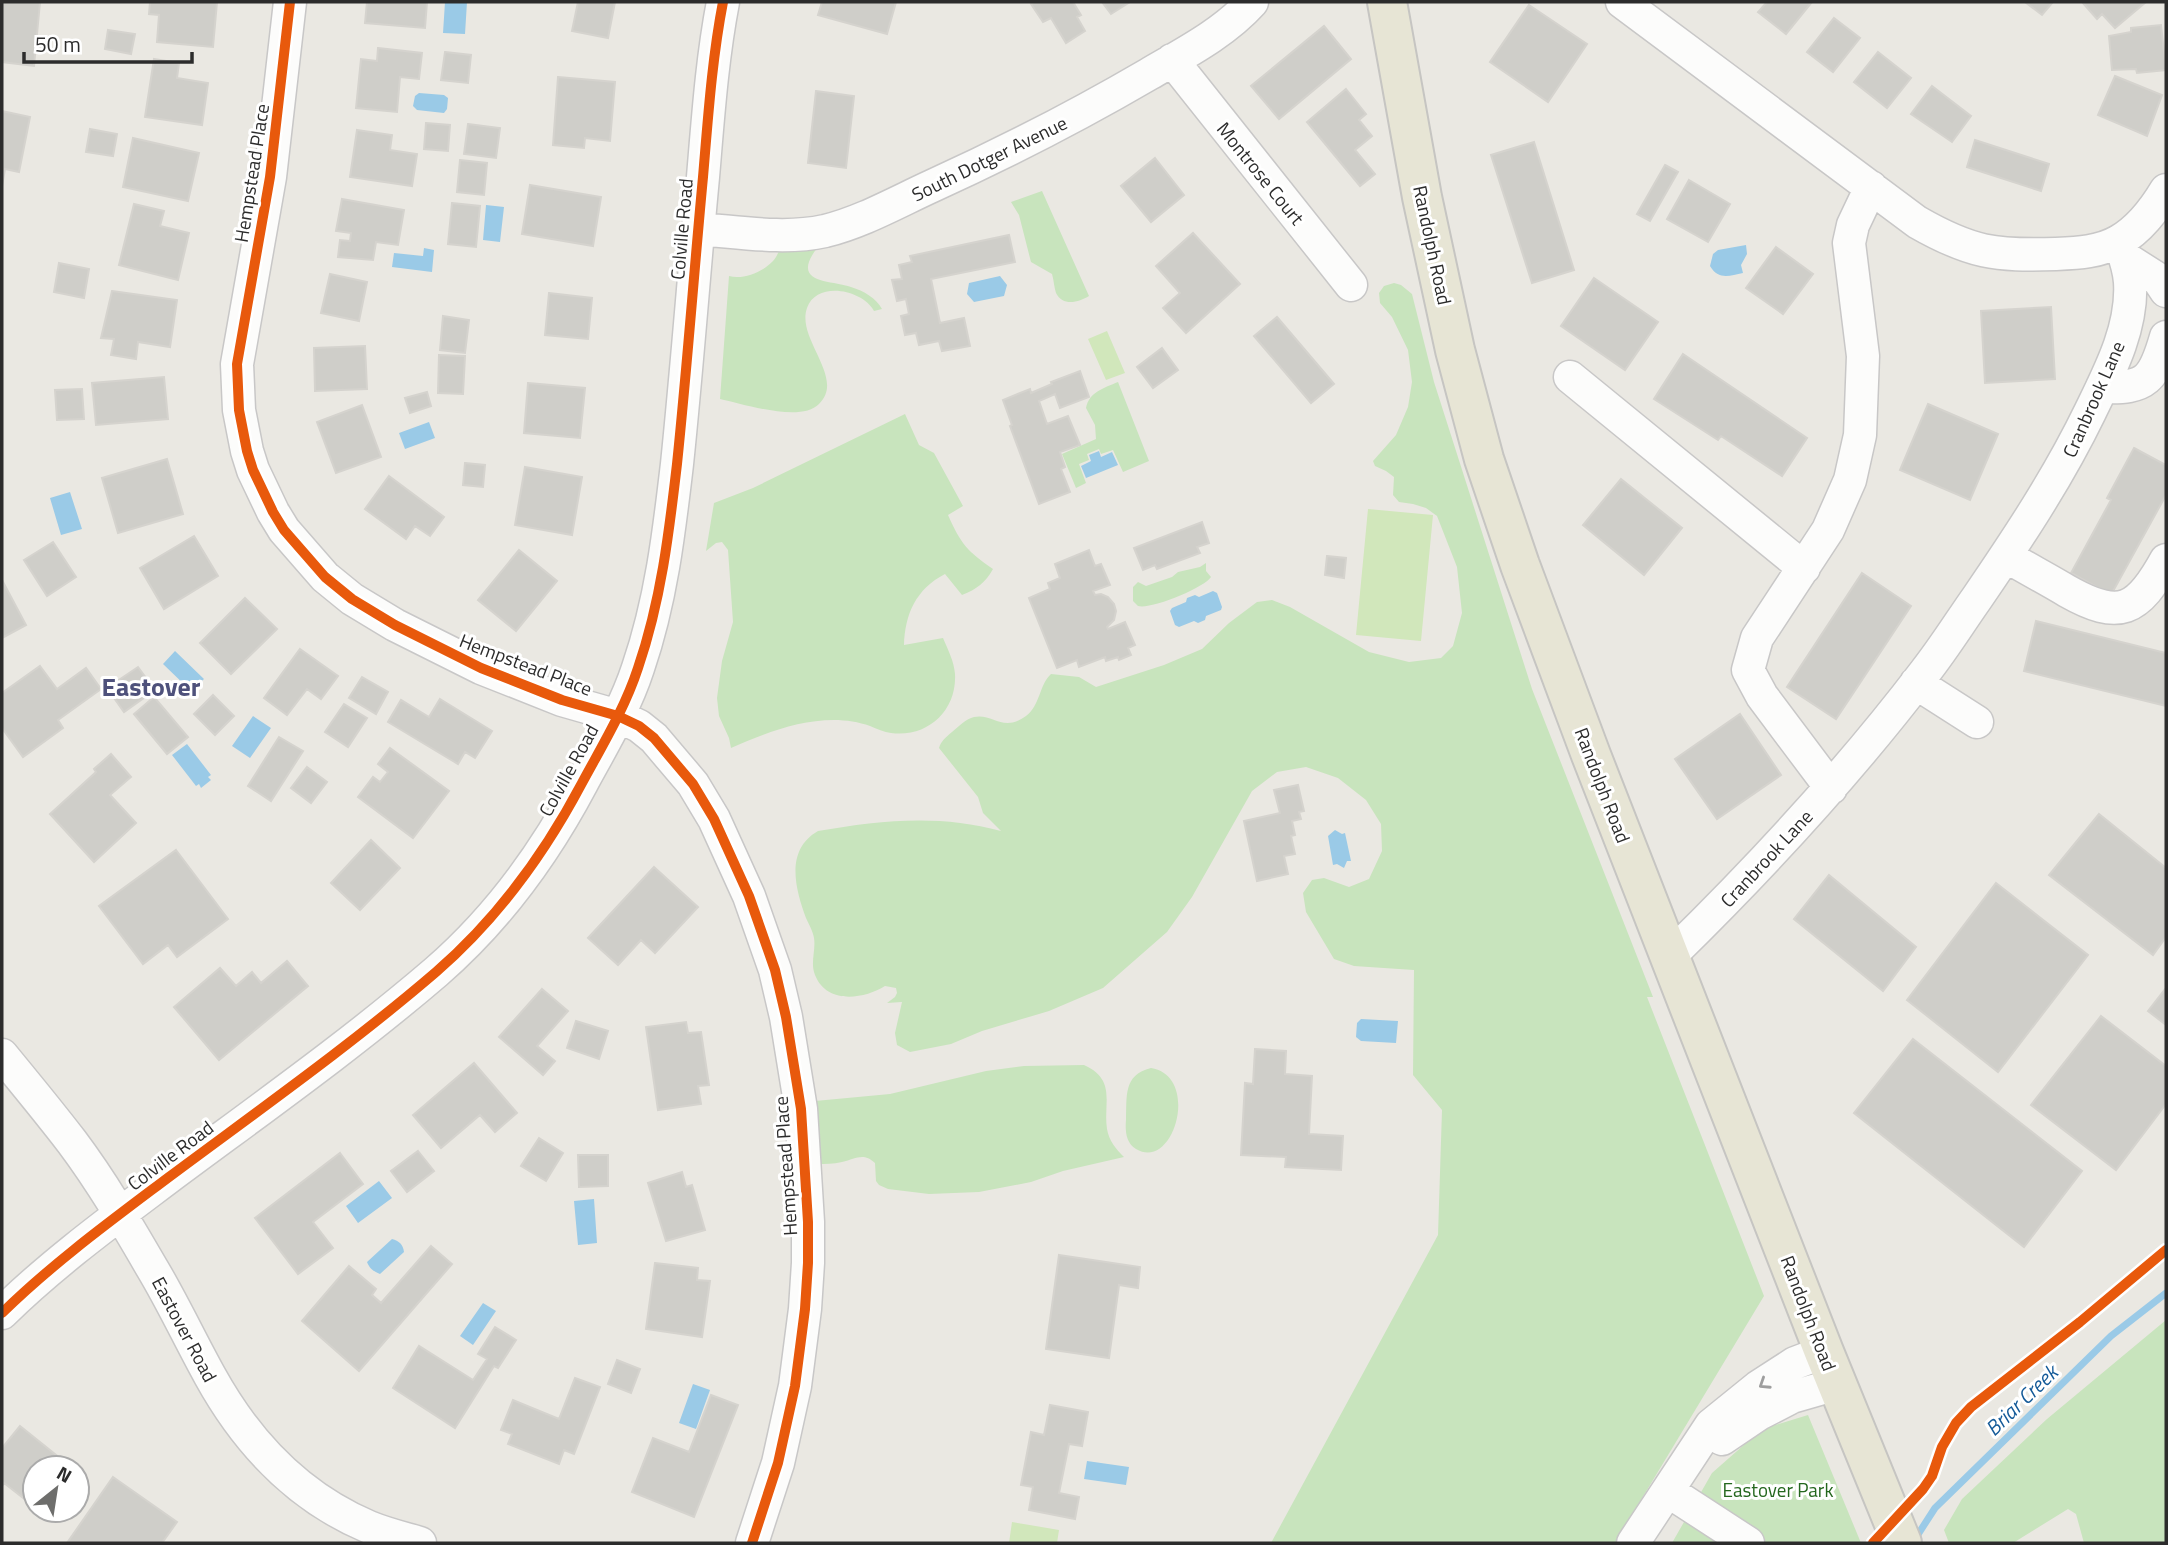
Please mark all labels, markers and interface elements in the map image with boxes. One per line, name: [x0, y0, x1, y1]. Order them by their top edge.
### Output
scale bar: [24, 21, 192, 65]
text: 50 m: [35, 28, 81, 60]
street label: Hempstead Place: [226, 102, 276, 244]
street label: South Dotger Avenue: [906, 108, 1072, 208]
street label: Montrose Court: [1210, 115, 1312, 231]
street label: Colville Road: [662, 177, 700, 281]
street label: Randolph Road: [1406, 183, 1460, 307]
street label: Cranbrook Lane: [2054, 336, 2132, 462]
street label: Hempstead Place: [455, 625, 597, 703]
district label: Eastover: [102, 667, 201, 706]
street label: Colville Road: [531, 719, 605, 821]
street label: Randolph Road: [1568, 723, 1638, 847]
street label: Cranbrook Lane: [1713, 803, 1819, 913]
street label: Hempstead Place: [766, 1095, 804, 1237]
street label: Colville Road: [121, 1113, 219, 1197]
street label: Randolph Road: [1774, 1251, 1844, 1375]
street label: Eastover Road: [145, 1271, 225, 1387]
water label: Briar Creek: [1977, 1355, 2067, 1443]
one-way arrow: [1759, 1375, 1772, 1388]
north arrow: [21, 1454, 91, 1524]
text: N: [52, 1458, 78, 1490]
park label: Eastover Park: [1722, 1475, 1834, 1504]

